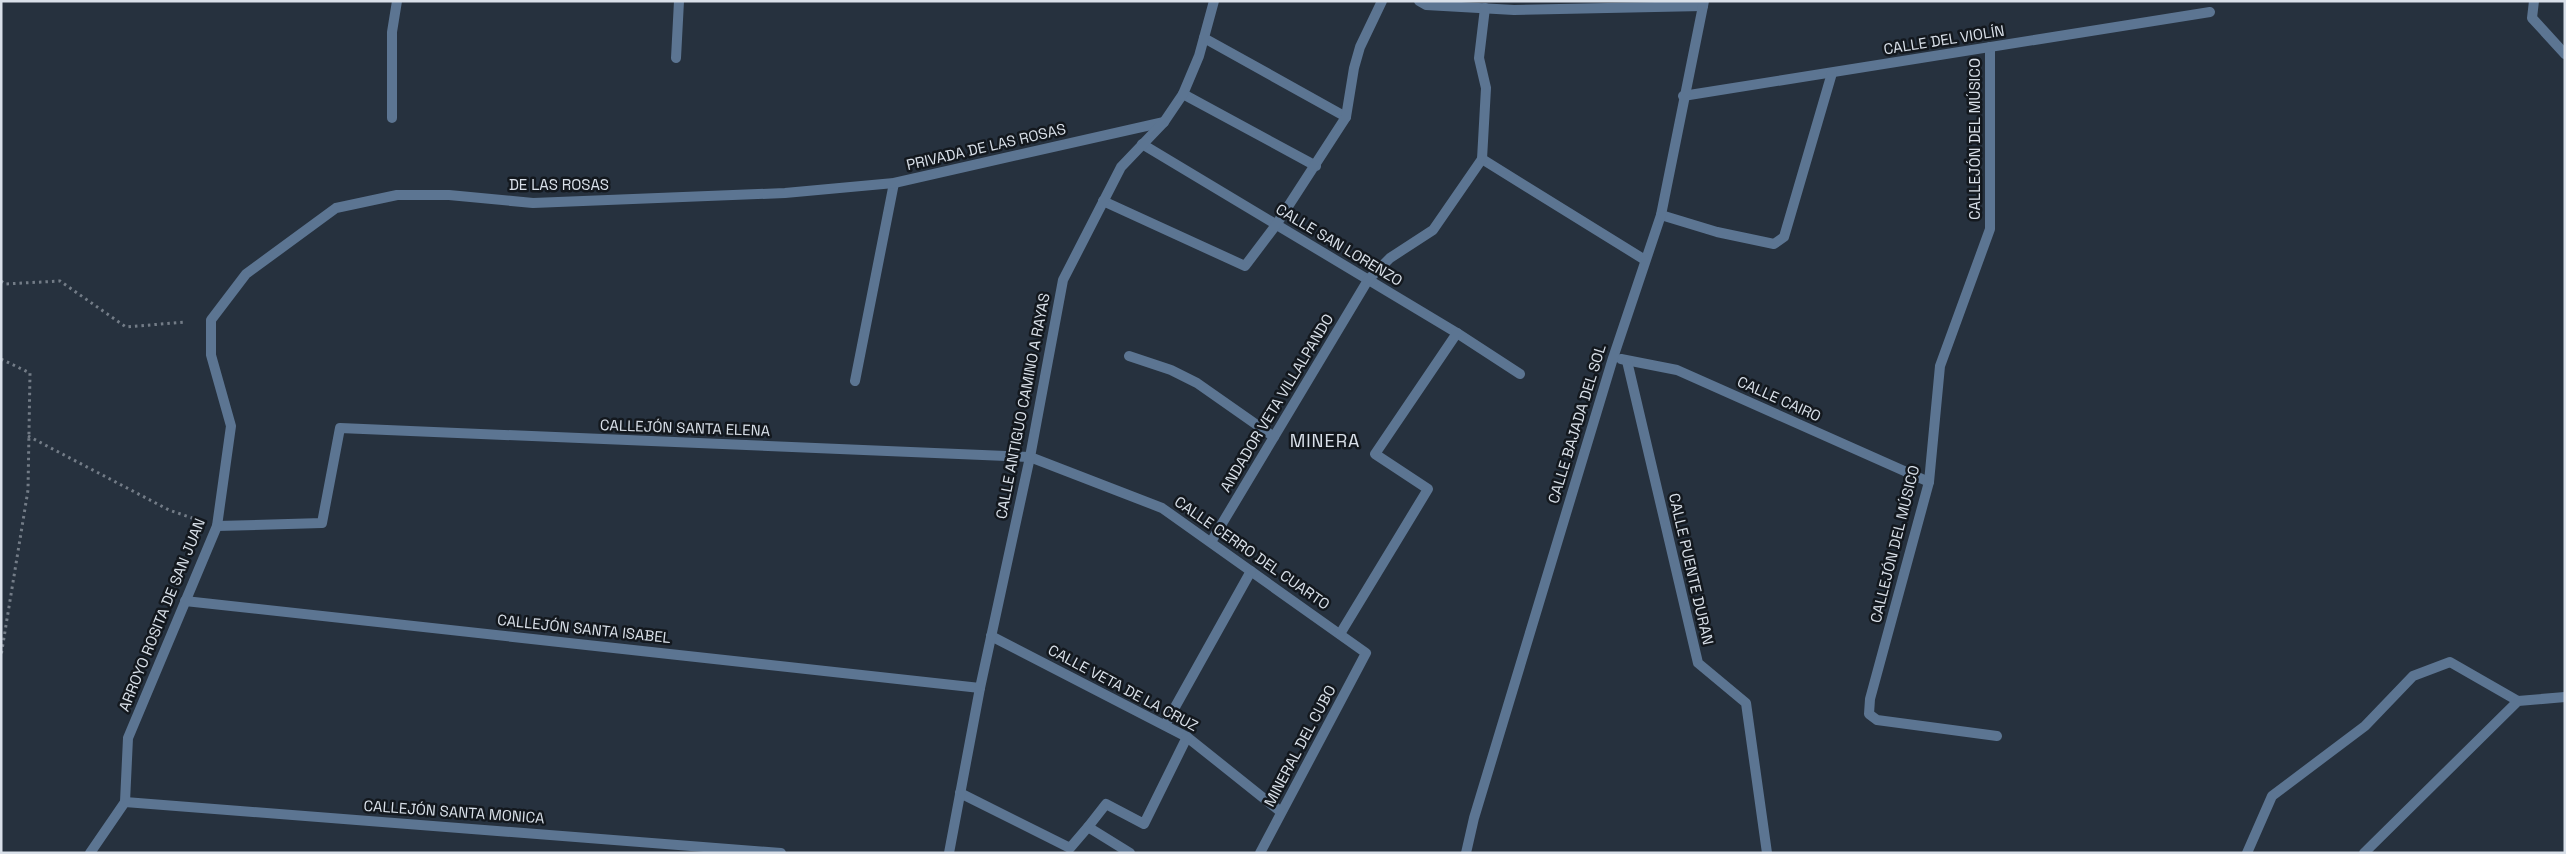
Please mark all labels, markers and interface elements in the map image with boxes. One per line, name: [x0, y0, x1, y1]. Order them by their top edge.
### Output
street label: CALLE DEL VIOLÍN: [1882, 21, 2006, 58]
street label: CALLEJÓN DEL MÚSICO: [1965, 58, 1984, 220]
street label: PRIVADA DE LAS ROSAS: [904, 119, 1068, 174]
street label: DE LAS ROSAS: [509, 175, 609, 194]
street label: CALLE SAN LORENZO: [1273, 199, 1406, 290]
street label: CALLE ANTIGUO CAMINO A RAYAS: [991, 291, 1054, 521]
street label: ANDADOR VETA VILLALPANDO: [1216, 310, 1337, 495]
street label: CALLE BAJADA DEL SOL: [1543, 342, 1610, 506]
street label: CALLE CAIRO: [1734, 372, 1824, 425]
street label: CALLEJÓN SANTA ELENA: [600, 415, 771, 440]
district label: MINERA: [1290, 429, 1360, 452]
street label: CALLEJÓN DEL MÚSICO: [1866, 463, 1923, 625]
street label: CALLE PUENTE DURAN: [1665, 491, 1718, 647]
street label: CALLE CERRO DEL CUARTO: [1171, 492, 1334, 613]
street label: ARROYO ROSITA DE SAN JUAN: [114, 516, 209, 714]
street label: CALLEJÓN SANTA ISABEL: [496, 610, 672, 647]
street label: CALLE VETA DE LA CRUZ: [1045, 640, 1202, 735]
street label: MINERAL DEL CUBO: [1259, 682, 1340, 810]
street label: CALLEJÓN SANTA MONICA: [363, 796, 546, 827]

